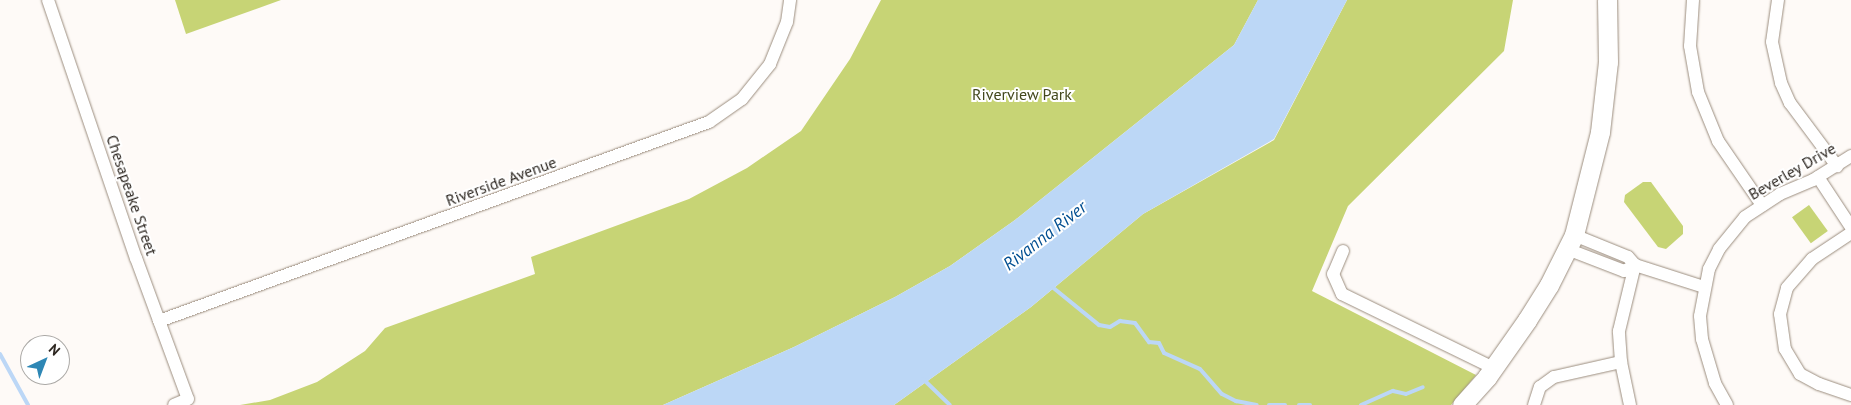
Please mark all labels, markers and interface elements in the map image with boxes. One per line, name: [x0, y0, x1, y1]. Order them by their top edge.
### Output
park label: Riverview Park: [972, 84, 1072, 104]
street label: Chesapeake Street: [102, 132, 162, 258]
street label: Beverley Drive: [1745, 138, 1839, 204]
street label: Riverside Avenue: [443, 152, 559, 210]
water label: Rivanna River: [999, 197, 1091, 275]
north arrow: [20, 335, 70, 385]
text: N: [45, 340, 64, 359]

